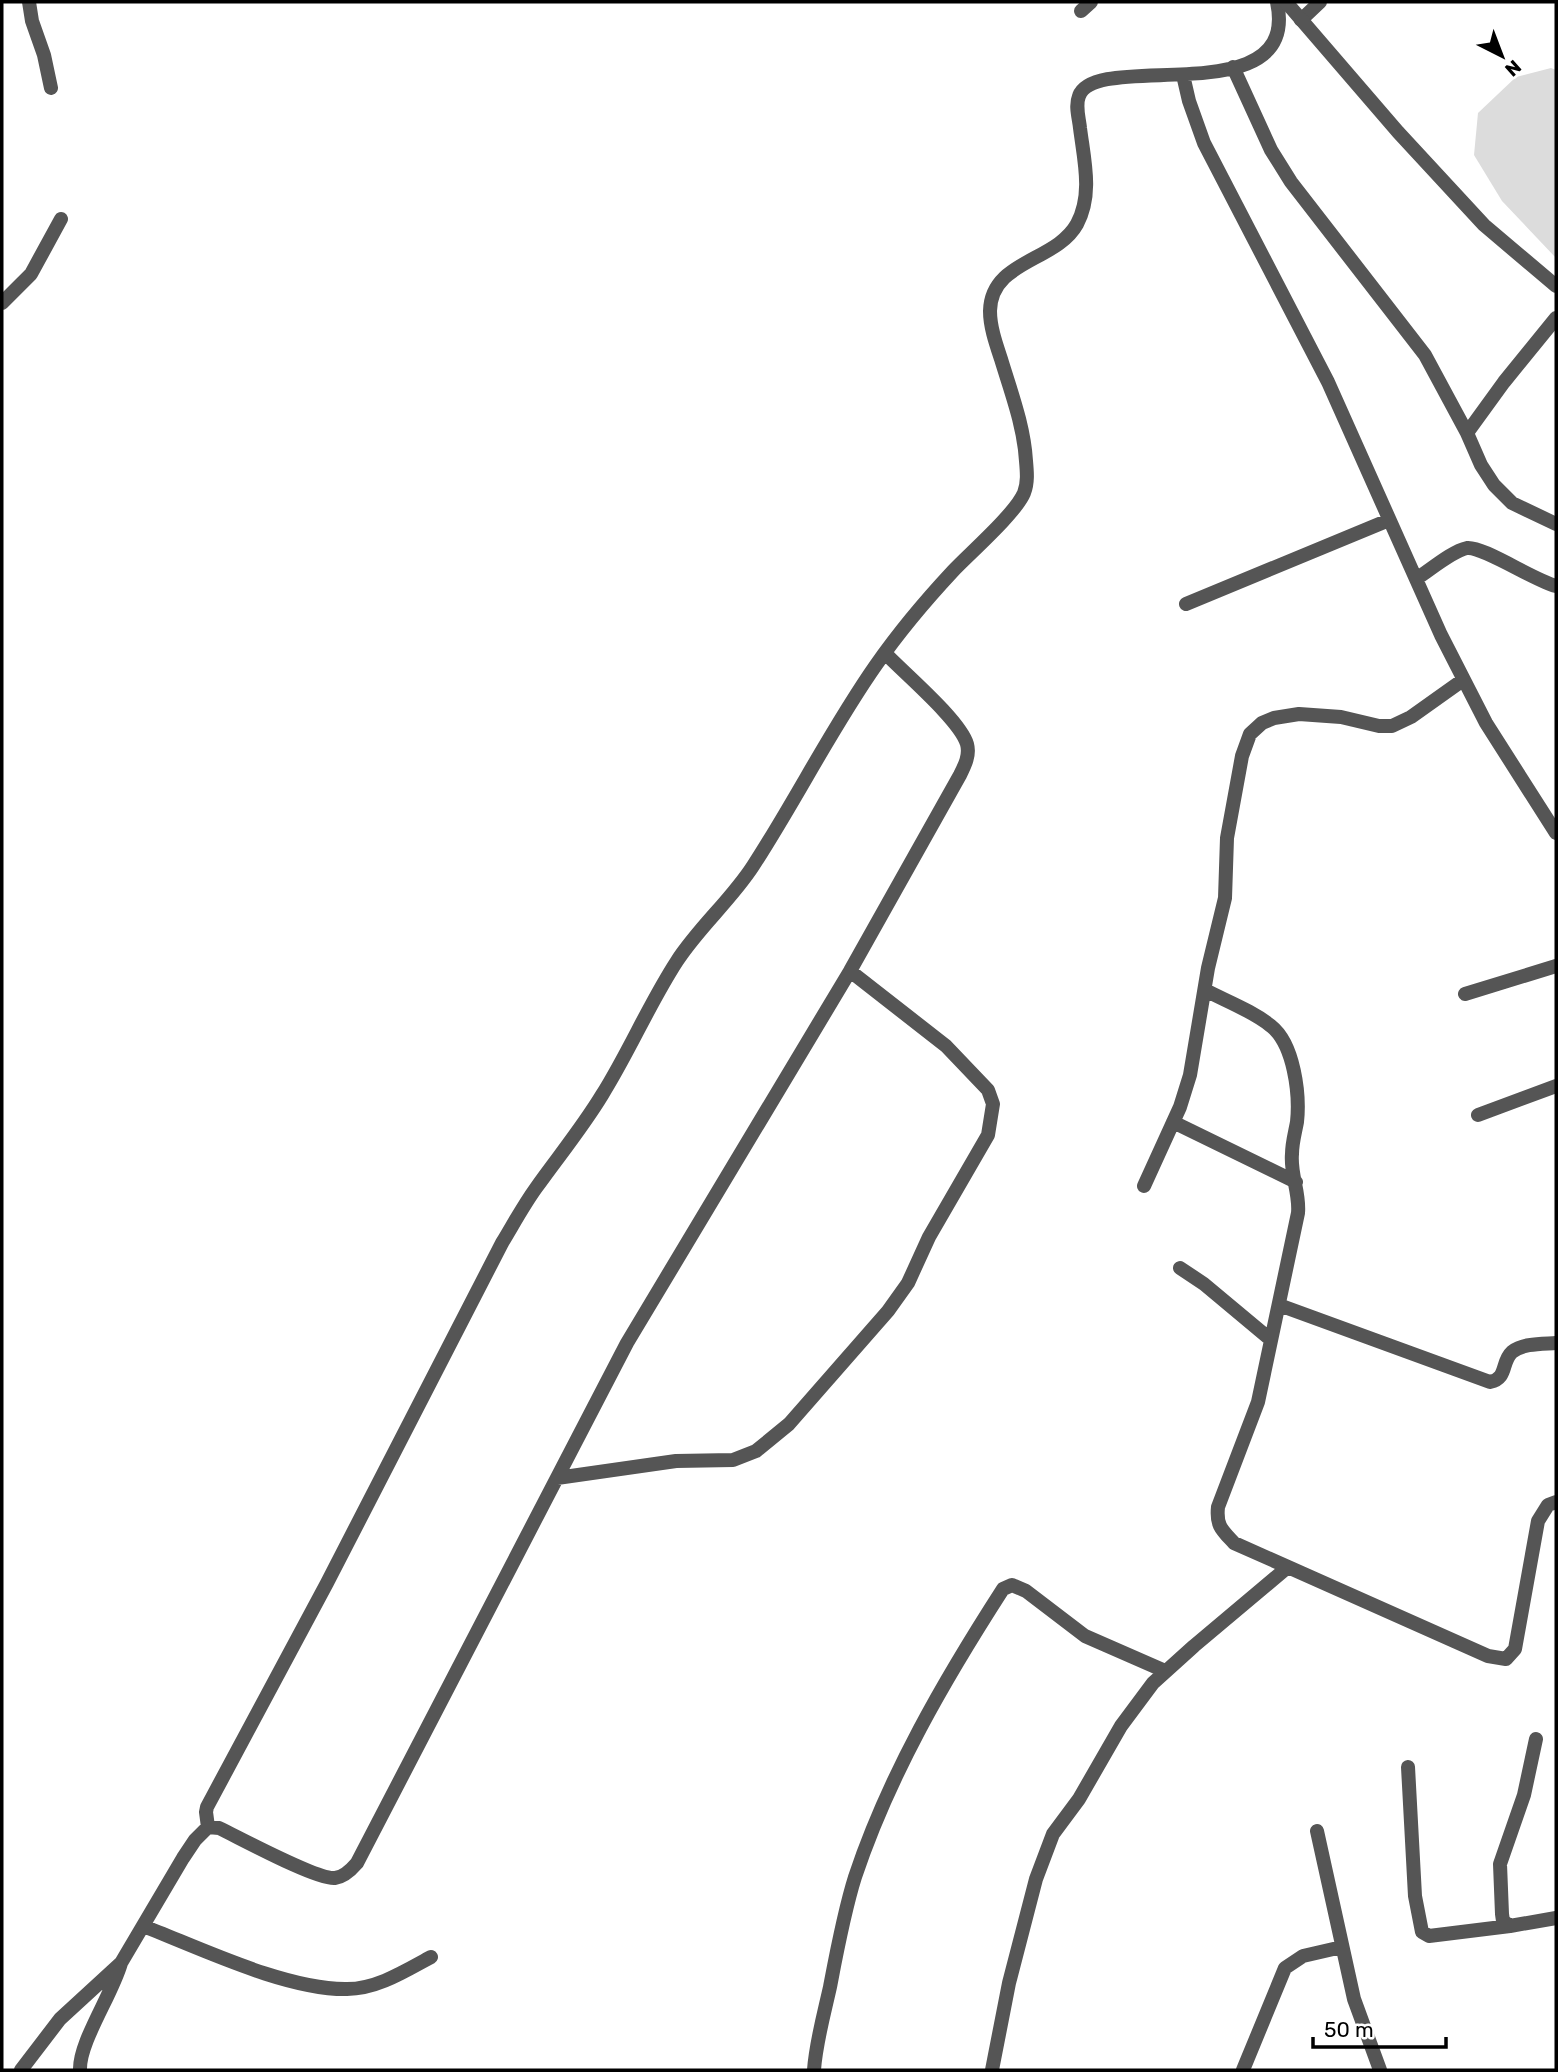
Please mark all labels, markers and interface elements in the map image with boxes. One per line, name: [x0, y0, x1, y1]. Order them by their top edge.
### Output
north arrow: [1467, 21, 1537, 91]
text: N: [1500, 55, 1526, 81]
scale bar: [1313, 2006, 1446, 2050]
text: 50 m: [1324, 2017, 1374, 2042]

